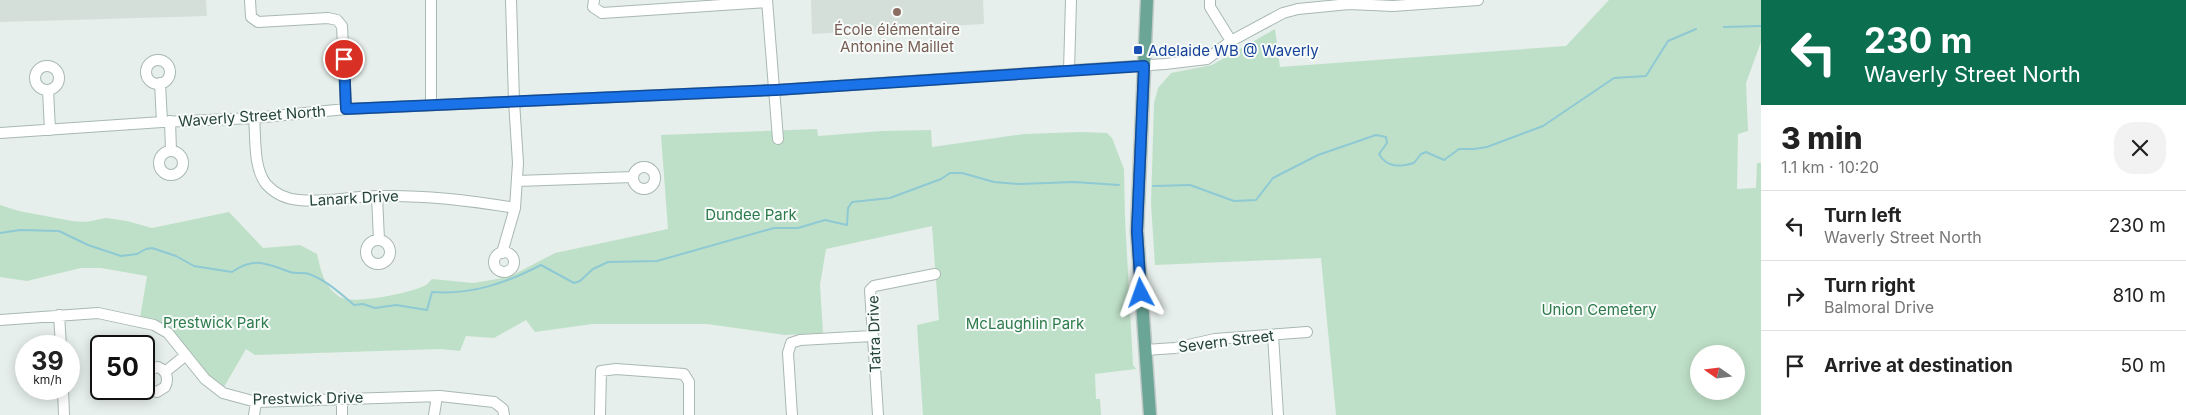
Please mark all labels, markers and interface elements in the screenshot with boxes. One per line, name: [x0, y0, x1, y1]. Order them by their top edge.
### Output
marker: École élémentaire Antonine Maillet: [891, 6, 903, 18]
text: 230 m: [1864, 19, 1972, 61]
place label: École élémentaire Antonine Maillet: [834, 20, 960, 56]
icon: left: [1781, 20, 1846, 85]
pin: [323, 38, 365, 80]
place label: Adelaide WB @ Waverly: [1148, 41, 1319, 60]
marker: Adelaide WB @ Waverly: [1132, 44, 1144, 56]
icon: arrive: [330, 45, 358, 73]
text: Waverly Street North: [1864, 61, 2081, 87]
street label: Waverly Street North: [178, 101, 326, 131]
text: 3 min: [1781, 120, 1863, 156]
button: close: [2114, 122, 2166, 174]
text: 1.1 km · 10:20: [1781, 157, 1879, 177]
street label: Lanark Drive: [309, 186, 399, 210]
text: Turn left: [1824, 204, 1902, 227]
park label: Dundee Park: [705, 205, 798, 224]
icon: left: [1781, 212, 1809, 240]
text: 230 m: [2109, 214, 2166, 237]
text: Waverly Street North: [1824, 227, 1982, 247]
position arrow: [1114, 266, 1166, 318]
text: Turn right: [1824, 274, 1915, 297]
icon: right: [1781, 282, 1809, 310]
text: 810 m: [2113, 284, 2166, 307]
street label: Tatra Drive: [863, 295, 885, 373]
text: Balmoral Drive: [1824, 297, 1934, 317]
park label: Union Cemetery: [1541, 300, 1657, 319]
park label: Prestwick Park: [163, 313, 270, 332]
park label: McLaughlin Park: [966, 314, 1085, 333]
street label: Severn Street: [1177, 326, 1275, 356]
speed limit sign: 50: [90, 335, 155, 400]
north arrow: [1690, 345, 1745, 400]
map controls: [1690, 345, 1745, 400]
text: 39: [31, 346, 64, 376]
icon: arrive: [1781, 352, 1809, 380]
text: Arrive at destination: [1824, 354, 2013, 377]
text: 50 m: [2120, 354, 2166, 377]
text: km/h: [33, 372, 62, 387]
street label: Prestwick Drive: [252, 388, 364, 408]

